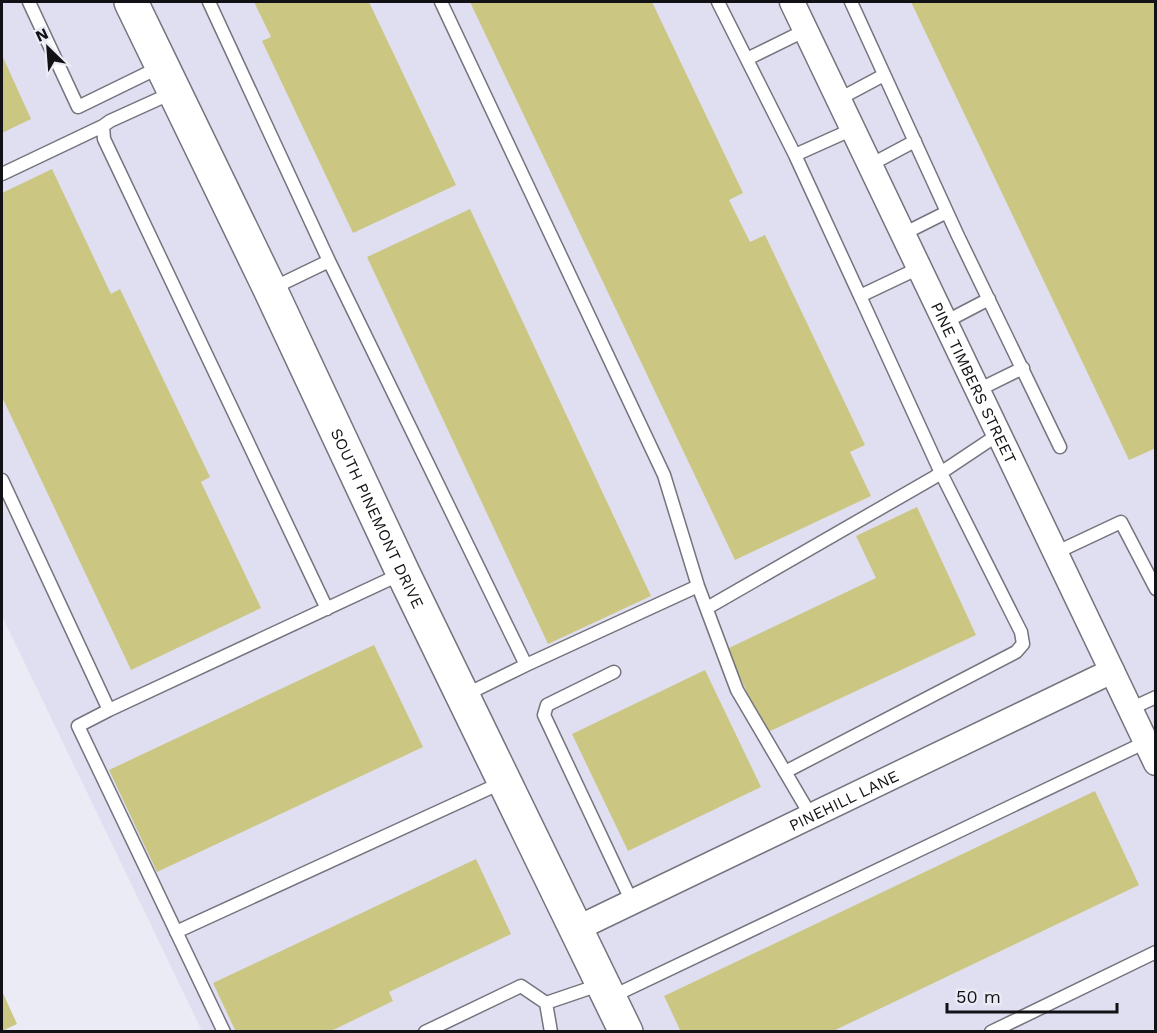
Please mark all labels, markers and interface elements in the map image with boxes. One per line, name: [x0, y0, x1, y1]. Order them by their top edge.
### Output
north arrow: [18, 18, 78, 78]
text: N: [32, 24, 51, 46]
street label: PINE TIMBERS STREET: [927, 299, 1021, 467]
street label: SOUTH PINEMONT DRIVE: [327, 425, 428, 611]
street label: PINEHILL LANE: [786, 766, 902, 835]
scale bar: [947, 976, 1116, 1014]
text: 50 m: [956, 986, 1001, 1007]

